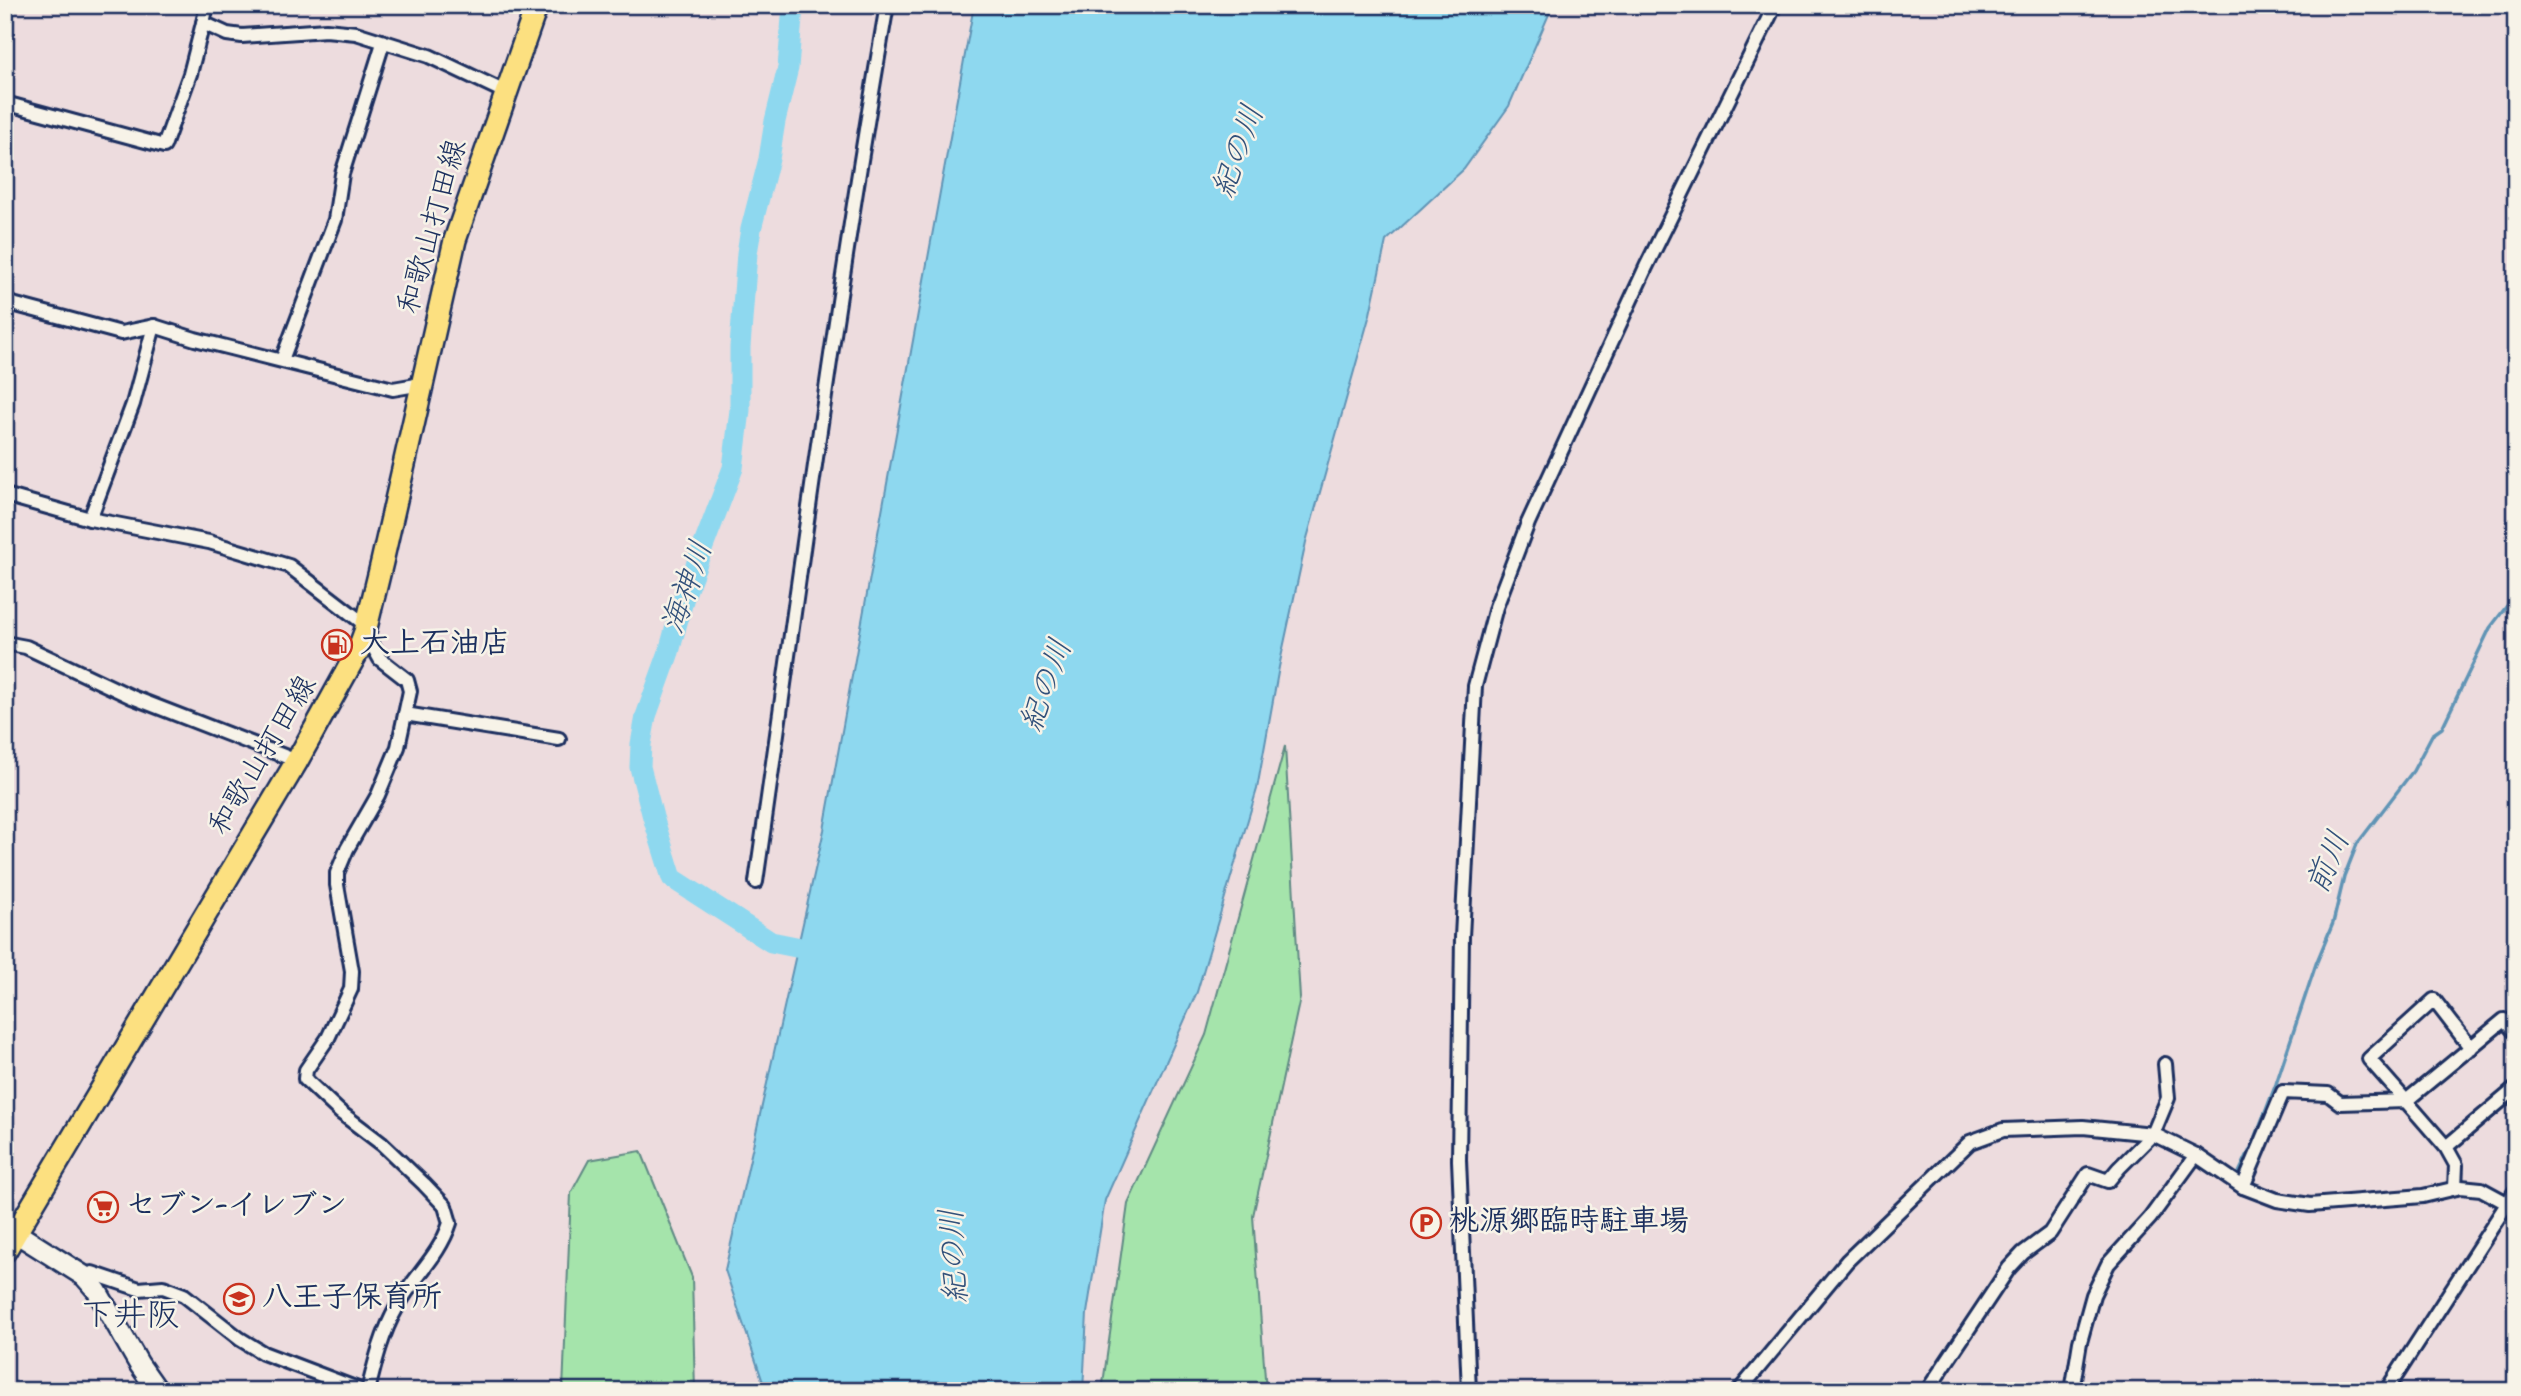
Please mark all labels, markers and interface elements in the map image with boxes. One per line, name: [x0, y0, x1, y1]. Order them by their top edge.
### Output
water label: 紀の川: [1201, 99, 1279, 205]
street label: 和歌山打田線: [388, 134, 480, 320]
water label: 海神川: [651, 535, 727, 641]
place label: 大上石油店: [360, 623, 510, 667]
fuel station icon: 大上石油店: [320, 628, 354, 662]
water label: 紀の川: [1009, 633, 1087, 739]
street label: 和歌山打田線: [199, 668, 329, 844]
water label: 前川: [2296, 824, 2364, 902]
place label: セブン-イレブン: [126, 1185, 347, 1229]
supermarket icon: セブン-イレブン: [86, 1190, 120, 1224]
place label: 桃源郷臨時駐車場: [1449, 1201, 1689, 1245]
parking icon: 桃源郷臨時駐車場: [1409, 1206, 1443, 1240]
water label: 紀の川: [930, 1207, 982, 1305]
place label: 八王子保育所: [262, 1277, 442, 1321]
school or university icon: 八王子保育所: [222, 1282, 256, 1316]
district label: 下井阪: [81, 1293, 180, 1341]

